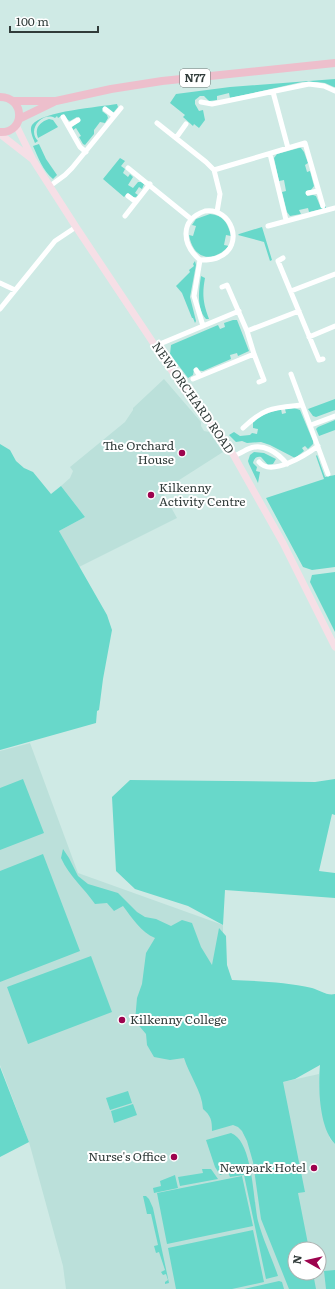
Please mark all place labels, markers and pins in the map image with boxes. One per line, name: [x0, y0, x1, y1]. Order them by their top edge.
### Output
place label: The Orchard House: [103, 436, 175, 468]
marker: The Orchard House: [177, 448, 187, 458]
place label: Kilkenny Activity Centre: [159, 478, 246, 510]
marker: Kilkenny Activity Centre: [146, 490, 156, 500]
place label: Kilkenny College: [130, 1010, 227, 1028]
marker: Kilkenny College: [117, 1015, 127, 1025]
place label: Nurse's Office: [88, 1147, 166, 1165]
marker: Nurse's Office: [169, 1152, 179, 1162]
place label: Newpark Hotel: [220, 1158, 306, 1176]
marker: Newpark Hotel: [309, 1163, 319, 1173]

